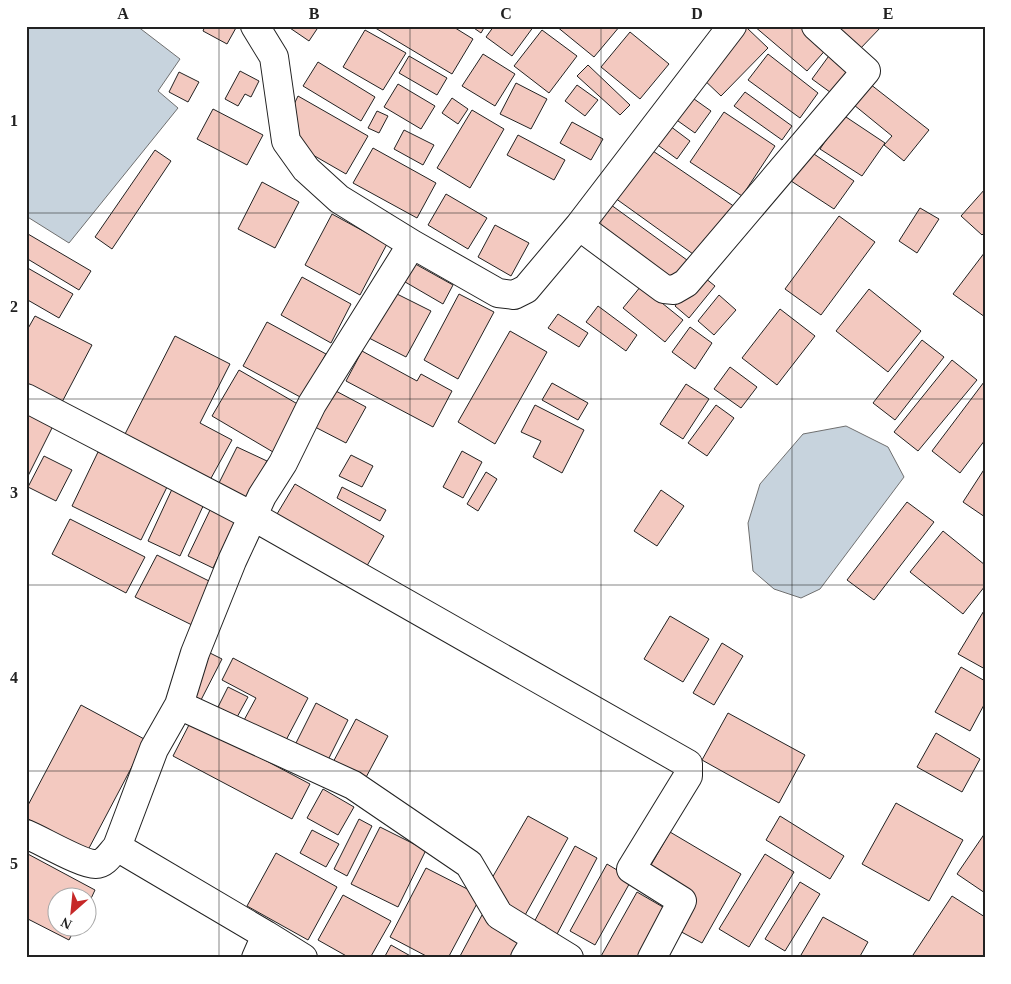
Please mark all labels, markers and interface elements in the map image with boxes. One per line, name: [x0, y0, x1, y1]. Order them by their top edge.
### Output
text: A: [117, 5, 129, 22]
text: B: [309, 5, 320, 22]
text: C: [500, 5, 512, 22]
text: D: [691, 5, 703, 22]
text: E: [883, 5, 893, 22]
text: 1: [10, 112, 18, 129]
text: 2: [10, 298, 18, 315]
text: 3: [10, 484, 18, 501]
text: 4: [10, 669, 18, 686]
text: 5: [10, 855, 18, 872]
north arrow: [48, 886, 98, 936]
text: N: [58, 914, 74, 932]

